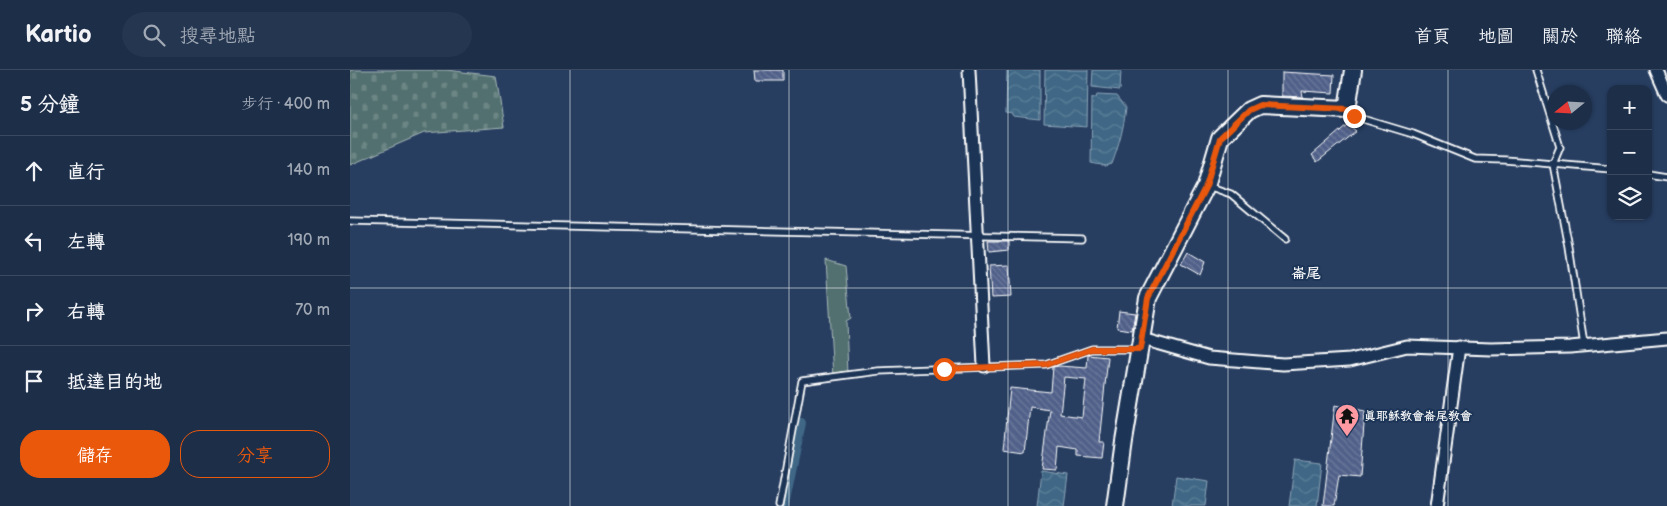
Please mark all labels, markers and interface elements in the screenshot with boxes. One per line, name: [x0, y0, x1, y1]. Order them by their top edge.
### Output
search box: [122, 12, 472, 57]
text: Kartio: [25, 20, 92, 49]
icon: search: [140, 21, 168, 49]
text: 搜尋地點: [180, 25, 256, 48]
text: 首頁: [1414, 26, 1450, 47]
text: 地圖: [1478, 26, 1514, 47]
text: 關於: [1542, 26, 1578, 47]
text: 聯絡: [1606, 26, 1642, 47]
north arrow: [1547, 85, 1592, 130]
map controls: [1607, 85, 1652, 220]
button: +: [1607, 85, 1652, 130]
text: 5 分鐘: [20, 92, 80, 117]
text: 步行 · 400 m: [241, 95, 330, 114]
route end: [1343, 105, 1366, 128]
button: −: [1607, 130, 1652, 175]
icon: ahead: [20, 157, 48, 185]
text: 直行: [67, 161, 105, 184]
text: 140 m: [287, 161, 330, 180]
button: layers: [1607, 175, 1652, 220]
icon: left: [20, 227, 48, 255]
text: 左轉: [67, 231, 105, 254]
text: 190 m: [288, 231, 330, 250]
district label: 崙尾: [1291, 264, 1321, 283]
icon: right: [20, 297, 48, 325]
text: 右轉: [67, 301, 105, 324]
text: 70 m: [295, 301, 330, 320]
route start: [933, 358, 956, 381]
icon: arrive: [20, 367, 48, 395]
text: 抵達目的地: [67, 371, 162, 394]
temple icon: 真耶穌教會崙尾教會: [1334, 403, 1360, 437]
place label: 真耶穌教會崙尾教會: [1364, 409, 1472, 424]
button: 儲存: [20, 430, 170, 478]
button: 分享: [180, 430, 330, 478]

